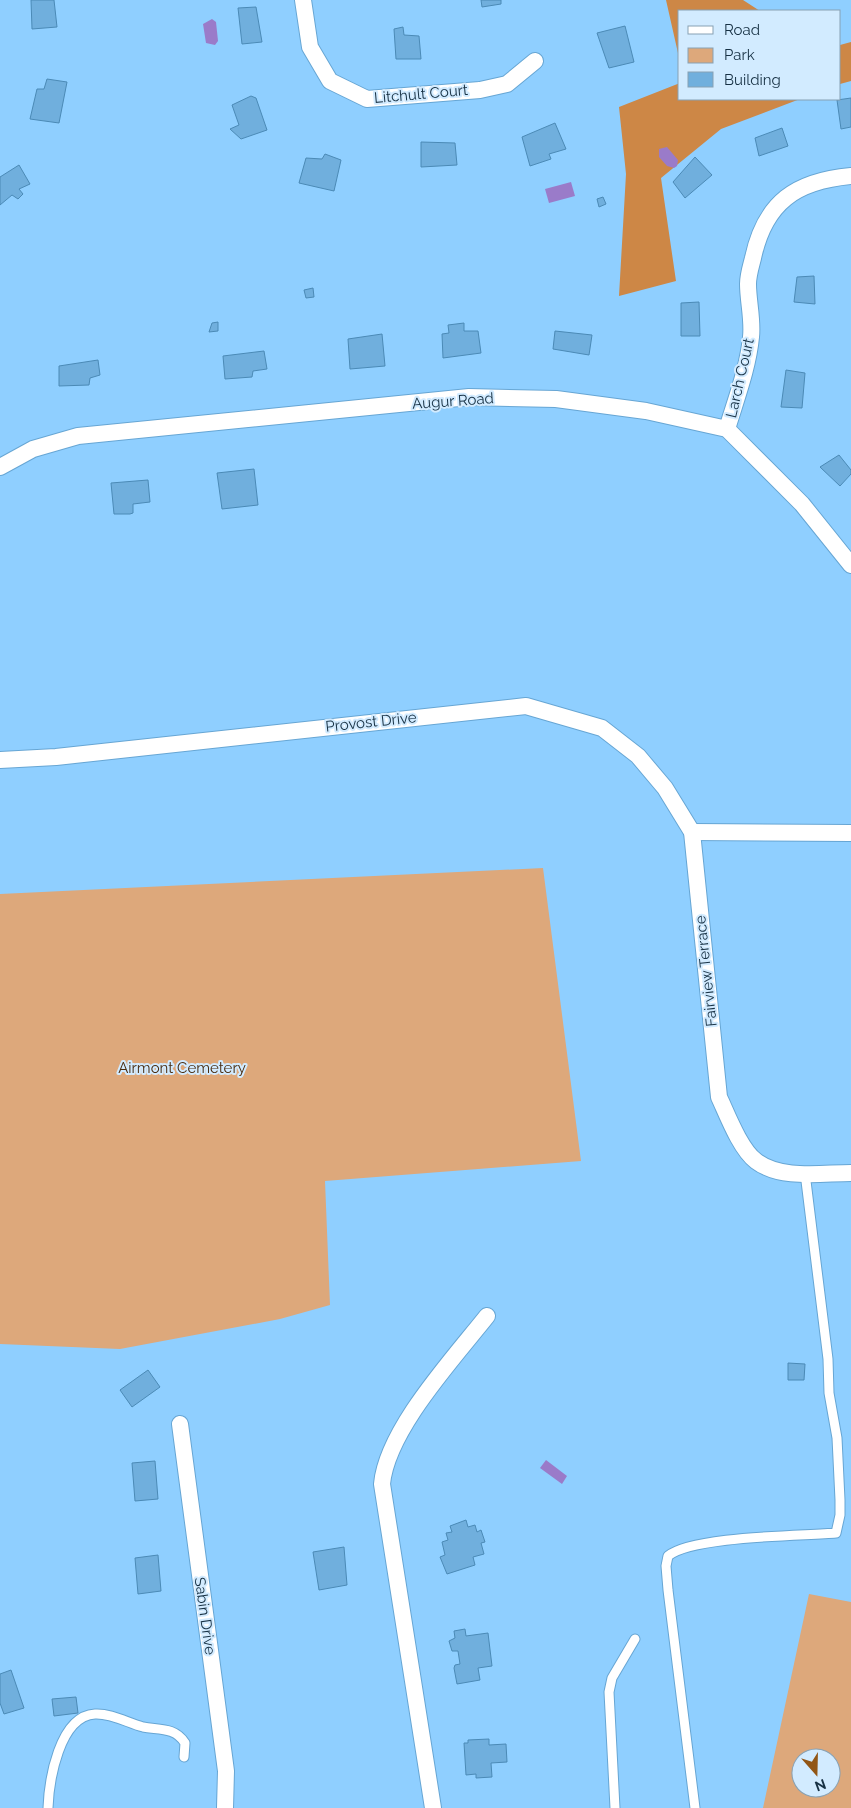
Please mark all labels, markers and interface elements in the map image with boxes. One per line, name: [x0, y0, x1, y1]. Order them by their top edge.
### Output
legend: [678, 10, 841, 100]
text: Road: [724, 21, 760, 39]
text: Park: [724, 46, 755, 64]
text: Building: [724, 71, 781, 89]
street label: Litchult Court: [373, 81, 469, 107]
street label: Larch Court: [722, 336, 758, 420]
street label: Augur Road: [412, 389, 494, 413]
street label: Provost Drive: [325, 708, 418, 736]
street label: Fairview Terrace: [691, 914, 721, 1027]
park label: Airmont Cemetery: [118, 1059, 246, 1077]
street label: Sabin Drive: [191, 1576, 219, 1656]
north arrow: [791, 1748, 841, 1798]
text: N: [813, 1776, 828, 1795]

